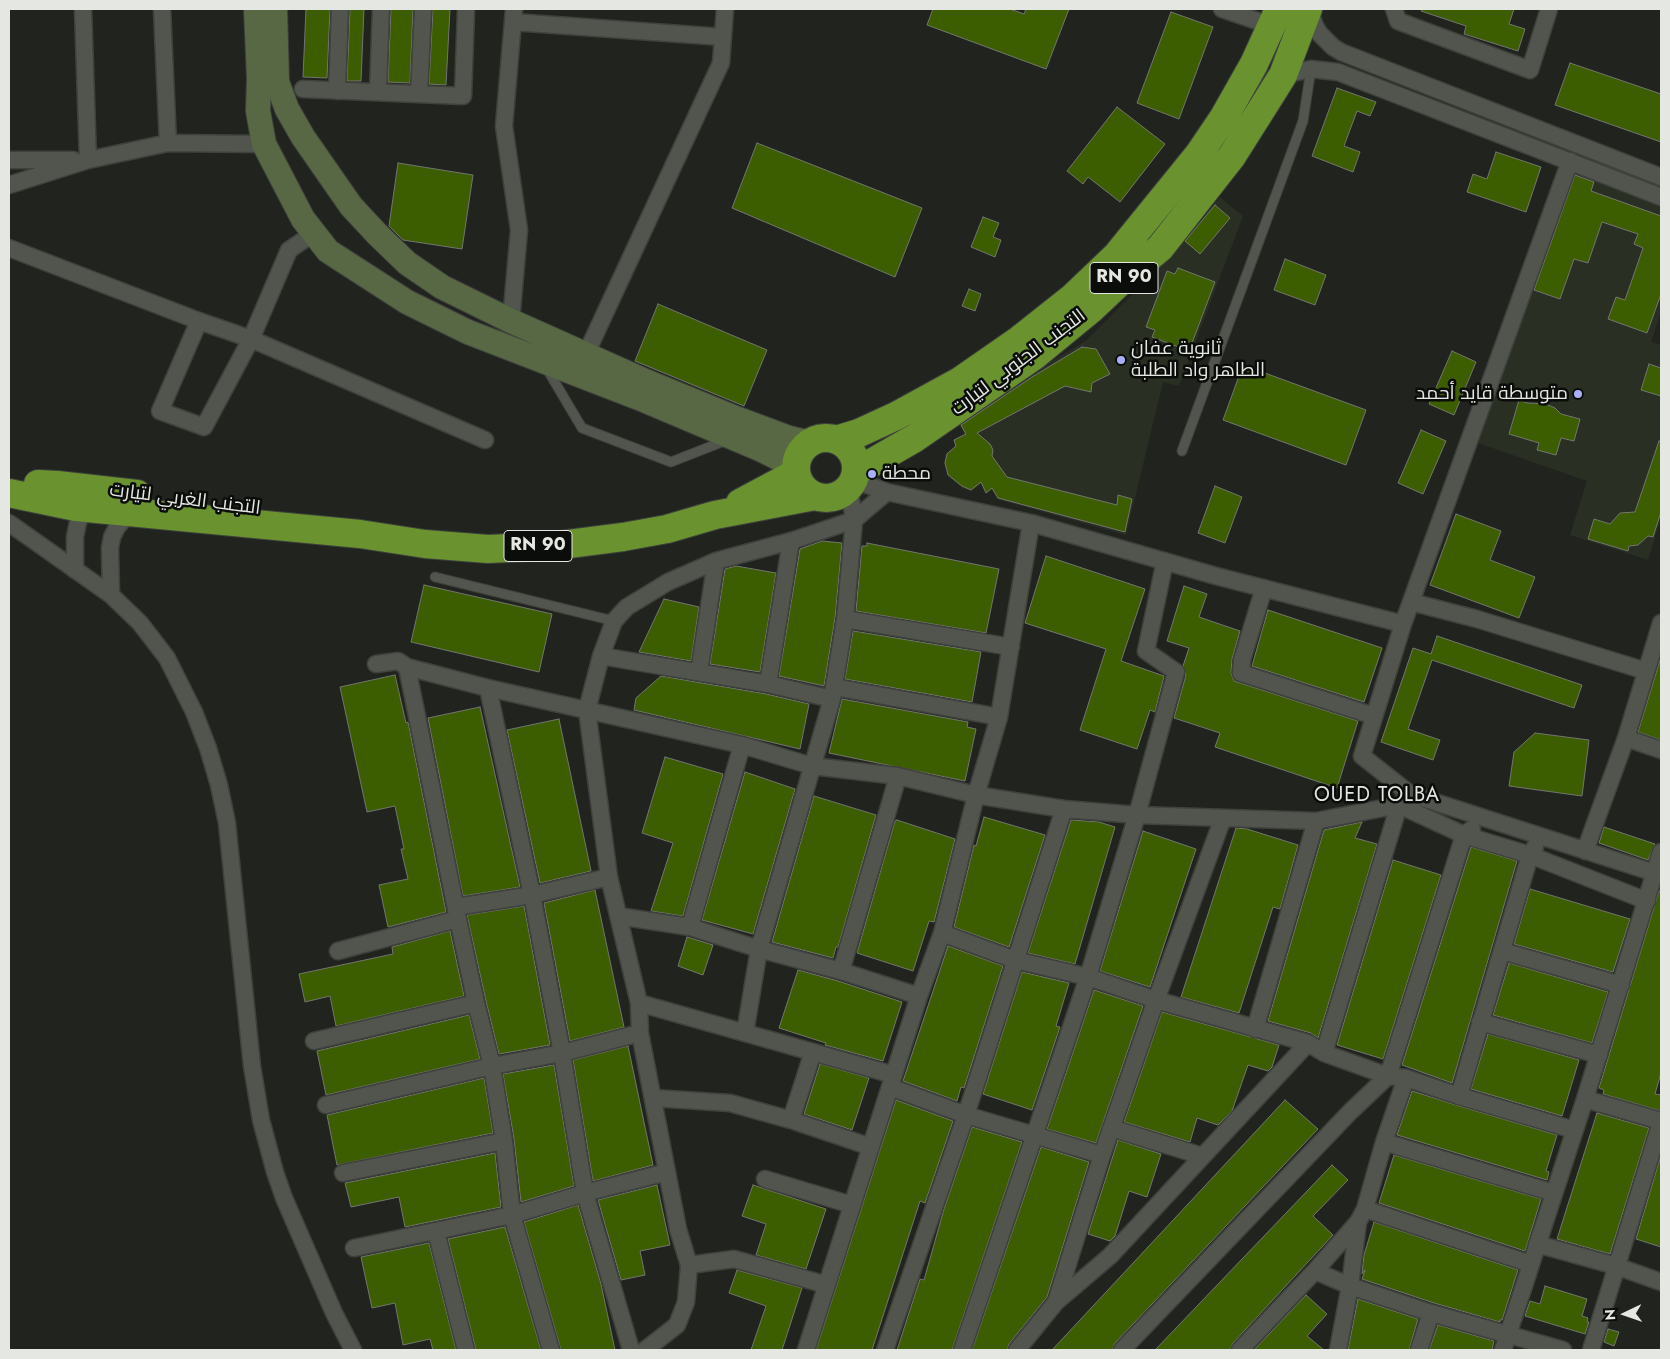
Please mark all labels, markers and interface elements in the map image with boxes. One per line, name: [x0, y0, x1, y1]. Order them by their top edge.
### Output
road number: RN 90: [1090, 262, 1158, 294]
street label: التجنب الجنوبي لتيارت: [947, 305, 1091, 421]
place label: ثانوية عفان الطاهر واد الطلبة: [1131, 338, 1265, 382]
marker: ثانوية عفان الطاهر واد الطلبة: [1115, 354, 1127, 366]
place label: متوسطة قايد أحمد: [1416, 383, 1568, 405]
marker: متوسطة قايد أحمد: [1572, 388, 1584, 400]
place label: محطة: [882, 463, 931, 485]
marker: محطة: [866, 468, 878, 480]
street label: التجنب الغربي لتيارت: [108, 479, 262, 521]
road number: RN 90: [504, 530, 572, 562]
district label: OUED TOLBA: [1313, 784, 1441, 808]
north arrow: [1600, 1289, 1650, 1339]
text: N: [1600, 1309, 1620, 1321]

